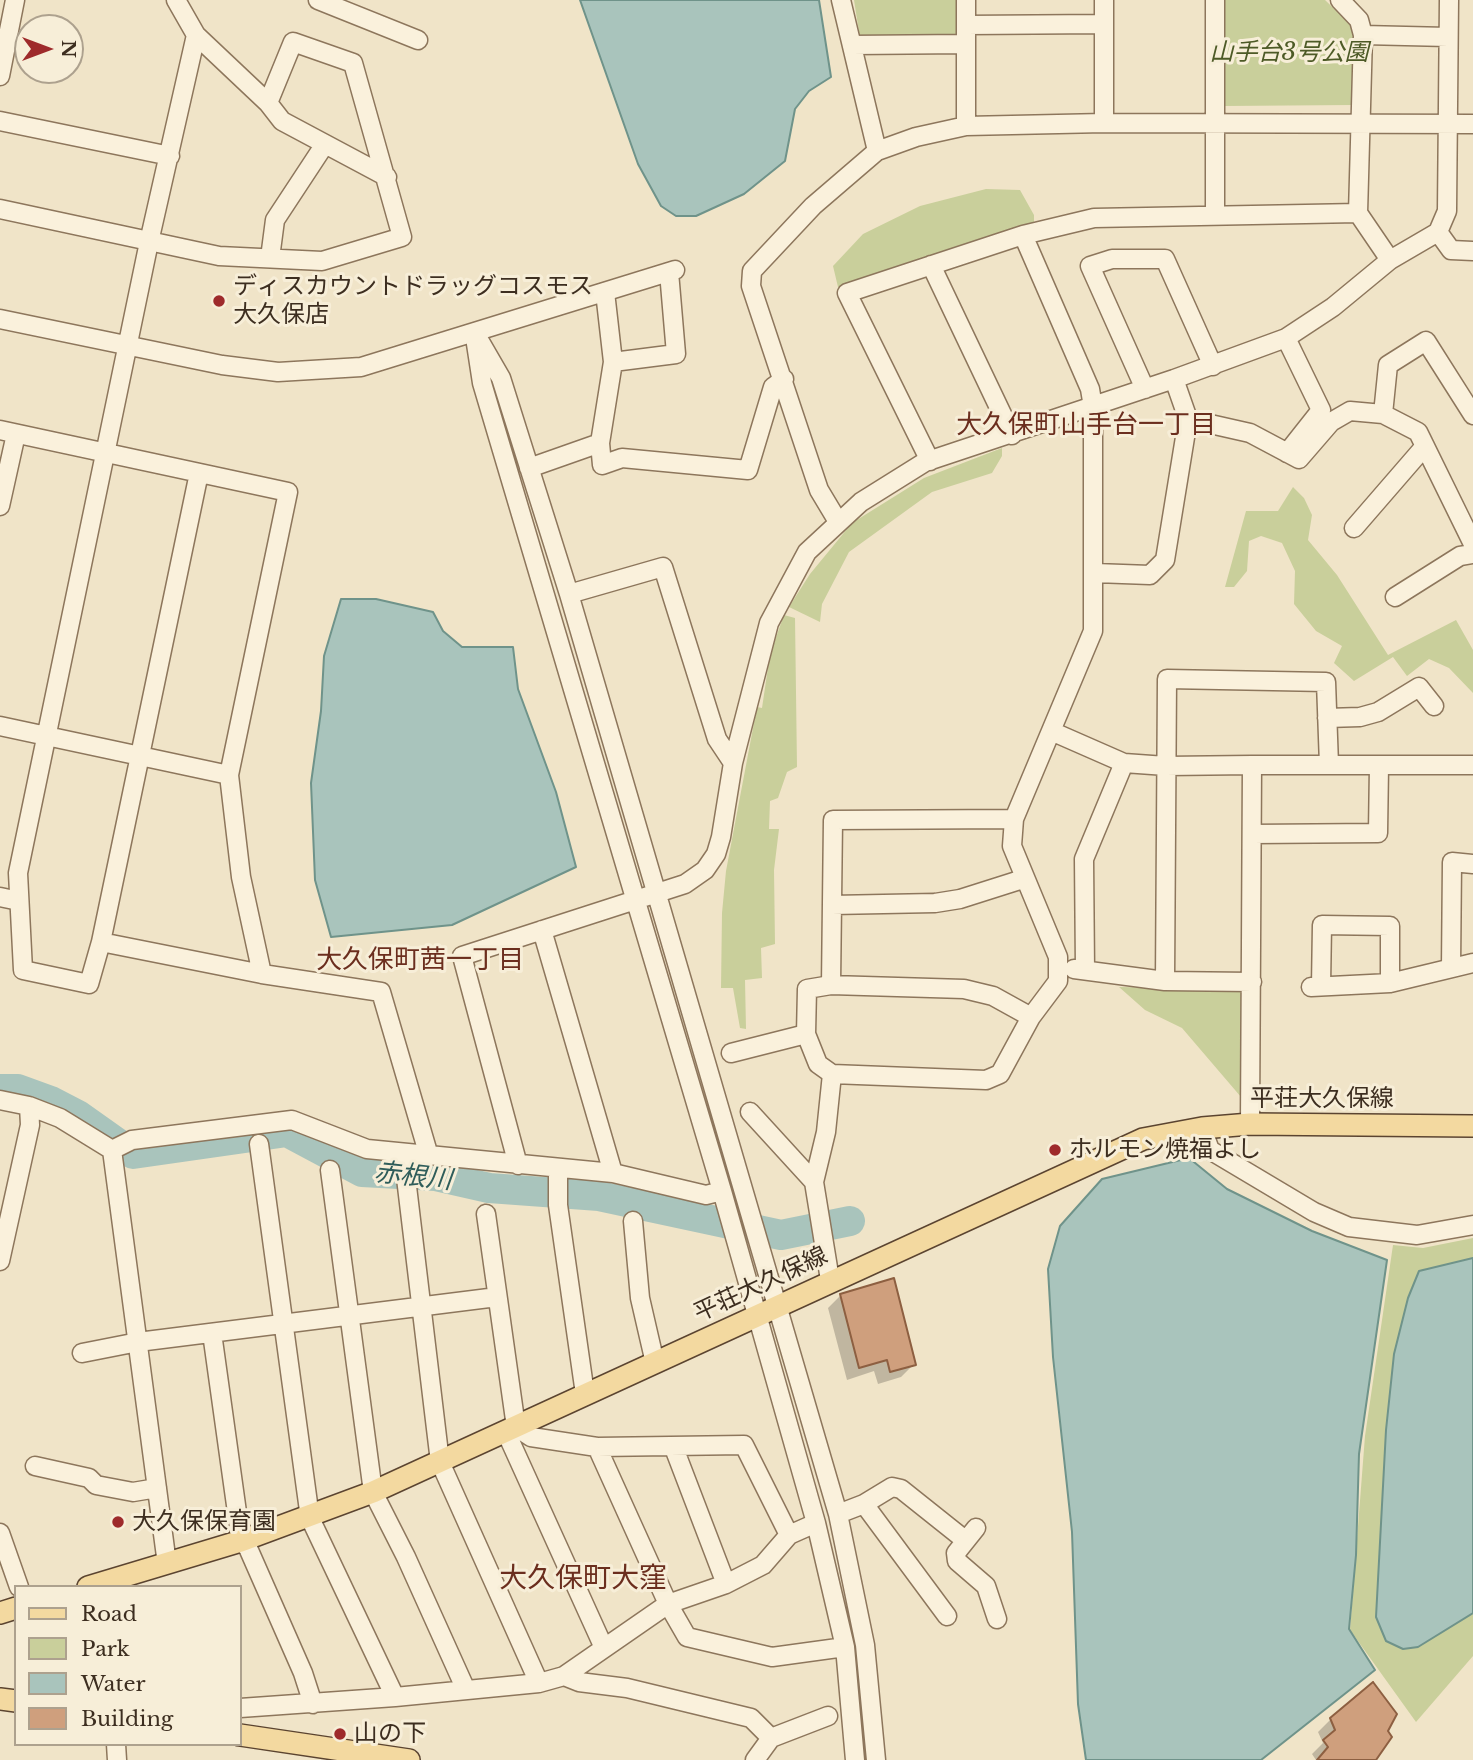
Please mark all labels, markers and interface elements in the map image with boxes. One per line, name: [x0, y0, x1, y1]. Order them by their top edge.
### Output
north arrow: [14, 14, 84, 84]
park label: 山手台3号公園: [1210, 39, 1368, 67]
text: N: [57, 40, 80, 58]
place label: ディスカウントドラッグコスモス 大久保店: [233, 273, 593, 329]
marker: ディスカウントドラッグコスモス 大久保店: [211, 293, 227, 309]
district label: 大久保町山手台一丁目: [956, 410, 1216, 442]
district label: 大久保町茜一丁目: [316, 945, 524, 977]
street label: 平荘大久保線: [1250, 1085, 1394, 1113]
place label: ホルモン焼福よし: [1069, 1136, 1261, 1164]
marker: ホルモン焼福よし: [1047, 1142, 1063, 1158]
water label: 赤根川: [373, 1157, 453, 1197]
street label: 平荘大久保線: [690, 1242, 832, 1328]
place label: 大久保保育園: [132, 1508, 276, 1536]
marker: 大久保保育園: [110, 1514, 126, 1530]
district label: 大久保町大窪: [499, 1562, 667, 1596]
legend: [14, 1585, 242, 1746]
text: Road: [81, 1601, 137, 1627]
text: Park: [81, 1636, 130, 1662]
text: Water: [81, 1671, 145, 1697]
text: Building: [81, 1706, 173, 1732]
place label: 山の下: [354, 1720, 426, 1748]
marker: 山の下: [332, 1726, 348, 1742]

